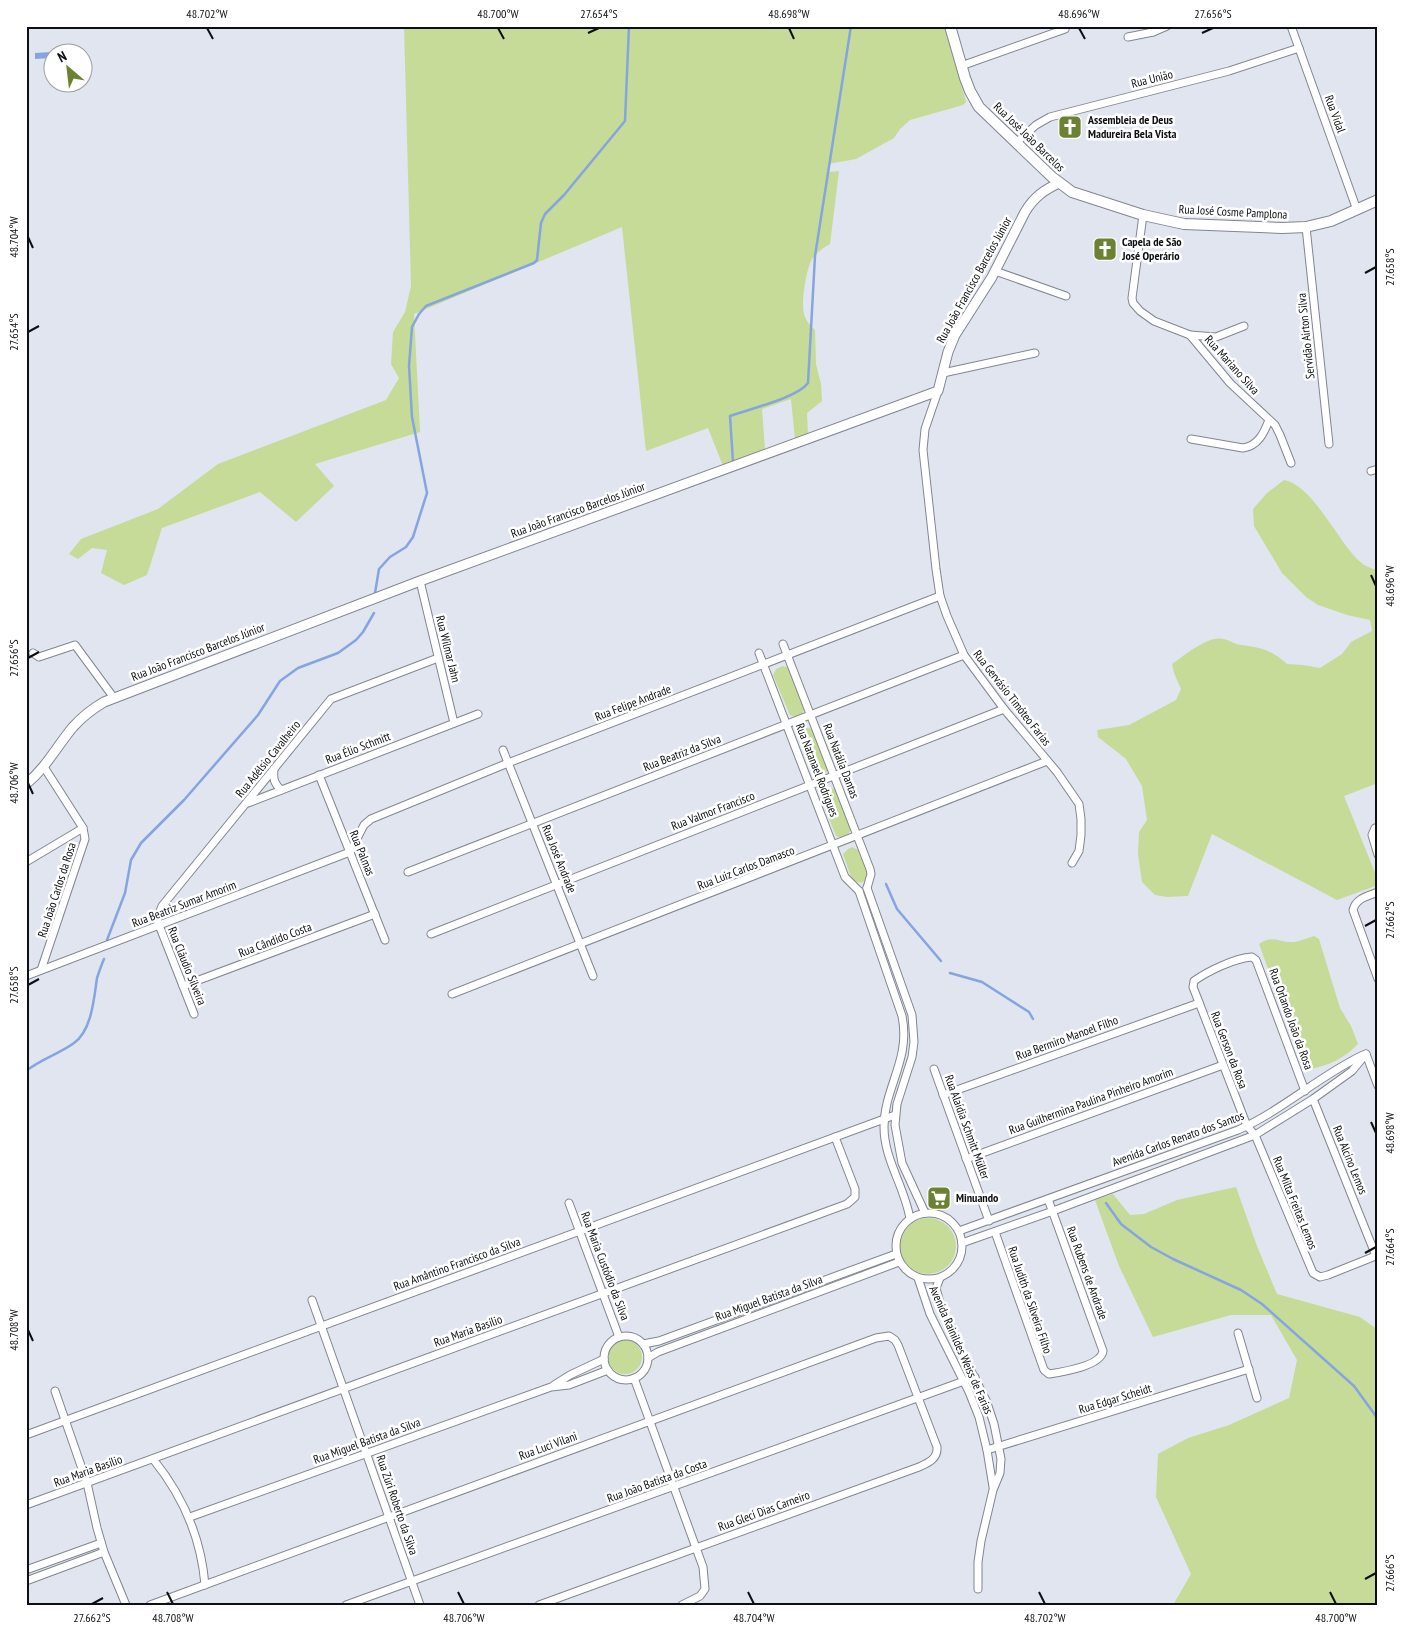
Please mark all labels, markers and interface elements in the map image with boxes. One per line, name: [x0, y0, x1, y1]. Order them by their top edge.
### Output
text: 48.702°W: [186, 6, 228, 21]
text: 48.700°W: [477, 6, 519, 21]
text: 27.654°S: [580, 6, 618, 21]
text: 48.698°W: [768, 6, 810, 21]
text: 48.696°W: [1058, 6, 1100, 21]
text: 27.656°S: [1194, 6, 1232, 21]
north arrow: [42, 42, 92, 92]
text: N: [54, 47, 69, 66]
street label: Rua União: [1129, 66, 1174, 91]
street label: Rua Vidal: [1322, 93, 1349, 135]
street label: Rua José João Barcelos: [991, 99, 1068, 174]
place label: Assembleia de Deus Madureira Bela Vista: [1087, 112, 1176, 141]
church icon: Assembleia de Deus Madureira Bela Vista: [1057, 114, 1083, 140]
street label: Rua José Cosme Pamplona: [1178, 201, 1288, 222]
street label: Rua João Francisco Barcelos Júnior: [933, 214, 1015, 345]
text: 48.704°W: [6, 216, 21, 258]
place label: Capela de São José Operário: [1121, 234, 1182, 263]
church icon: Capela de São José Operário: [1092, 236, 1118, 262]
text: 27.658°S: [1382, 248, 1397, 286]
street label: Servidão Airton Silva: [1294, 292, 1317, 380]
text: 27.654°S: [6, 313, 21, 351]
street label: Rua Mariano Silva: [1202, 332, 1263, 397]
street label: Rua João Francisco Barcelos Júnior: [509, 478, 648, 541]
text: 48.696°W: [1382, 565, 1397, 607]
street label: Rua Wilmar Jahn: [433, 614, 464, 684]
street label: Rua João Francisco Barcelos Júnior: [129, 619, 267, 684]
text: 27.656°S: [6, 639, 21, 677]
street label: Rua Gervásio Timóteo Farias: [970, 647, 1054, 749]
street label: Rua Felipe Andrade: [593, 681, 673, 724]
street label: Rua Adélsio Cavalheiro: [232, 717, 303, 800]
street label: Rua Natanael Rodrigues: [793, 721, 842, 819]
street label: Rua Natália Dantas: [820, 721, 863, 800]
street label: Rua Élio Schmitt: [323, 728, 393, 767]
street label: Rua Beatriz da Silva: [641, 731, 723, 774]
text: 48.706°W: [6, 762, 21, 804]
street label: Rua Valmor Francisco: [669, 788, 757, 833]
street label: Rua José Andrade: [539, 823, 580, 895]
street label: Rua Palmas: [347, 828, 378, 878]
street label: Rua João Carlos da Rosa: [34, 840, 79, 939]
street label: Rua Luiz Carlos Damasco: [695, 842, 796, 893]
street label: Rua Beatriz Sumar Amorim: [130, 877, 238, 930]
text: 27.662°S: [1382, 901, 1397, 939]
street label: Rua Cândido Costa: [236, 919, 314, 960]
street label: Rua Cláudio Silveira: [165, 925, 210, 1007]
text: 27.658°S: [6, 966, 21, 1004]
street label: Rua Orlando João da Rosa: [1266, 966, 1317, 1072]
street label: Rua Gerson da Rosa: [1208, 1009, 1251, 1091]
street label: Rua Bermiro Manoel Filho: [1014, 1012, 1120, 1063]
street label: Rua Guilhermina Paulina Pinheiro Amorim: [1007, 1064, 1175, 1137]
street label: Rua Alaídia Schmitt Müller: [942, 1073, 994, 1182]
street label: Avenida Carlos Renato dos Santos: [1110, 1108, 1246, 1169]
text: 48.698°W: [1382, 1112, 1397, 1154]
street label: Rua Alcino Lemos: [1330, 1123, 1371, 1196]
street label: Rua Milta Freitas Lemos: [1270, 1154, 1321, 1252]
supermarket icon: Minuando: [926, 1185, 952, 1211]
place label: Minuando: [956, 1190, 999, 1205]
street label: Rua Maria Custódio da Silva: [578, 1209, 633, 1322]
street label: Rua Rubens de Andrade: [1064, 1224, 1111, 1322]
text: 27.664°S: [1382, 1228, 1397, 1266]
street label: Rua Amântino Francisco da Silva: [391, 1233, 523, 1293]
street label: Rua Judith da Silveira Filho: [1005, 1244, 1056, 1355]
street label: Rua Miguel Batista da Silva: [713, 1271, 825, 1324]
street label: Avenida Rainildes Weiss de Farias: [926, 1283, 997, 1416]
text: 48.708°W: [6, 1309, 21, 1351]
street label: Rua Maria Basílio: [432, 1311, 504, 1350]
street label: Rua Edgar Scheidt: [1077, 1380, 1154, 1417]
street label: Rua Miguel Batista da Silva: [311, 1414, 423, 1467]
street label: Rua Luci Vilani: [517, 1428, 579, 1463]
street label: Rua Maria Basílio: [52, 1451, 124, 1490]
street label: Rua Zúri Roberto da Silva: [373, 1453, 422, 1557]
street label: Rua João Batista da Costa: [605, 1455, 709, 1506]
street label: Rua Gleci Dias Carneiro: [716, 1487, 812, 1534]
text: 27.666°S: [1382, 1554, 1397, 1592]
text: 27.662°S: [73, 1610, 111, 1625]
text: 48.708°W: [152, 1610, 194, 1625]
text: 48.706°W: [443, 1610, 485, 1625]
text: 48.704°W: [733, 1610, 775, 1625]
text: 48.702°W: [1024, 1610, 1066, 1625]
text: 48.700°W: [1315, 1610, 1357, 1625]

